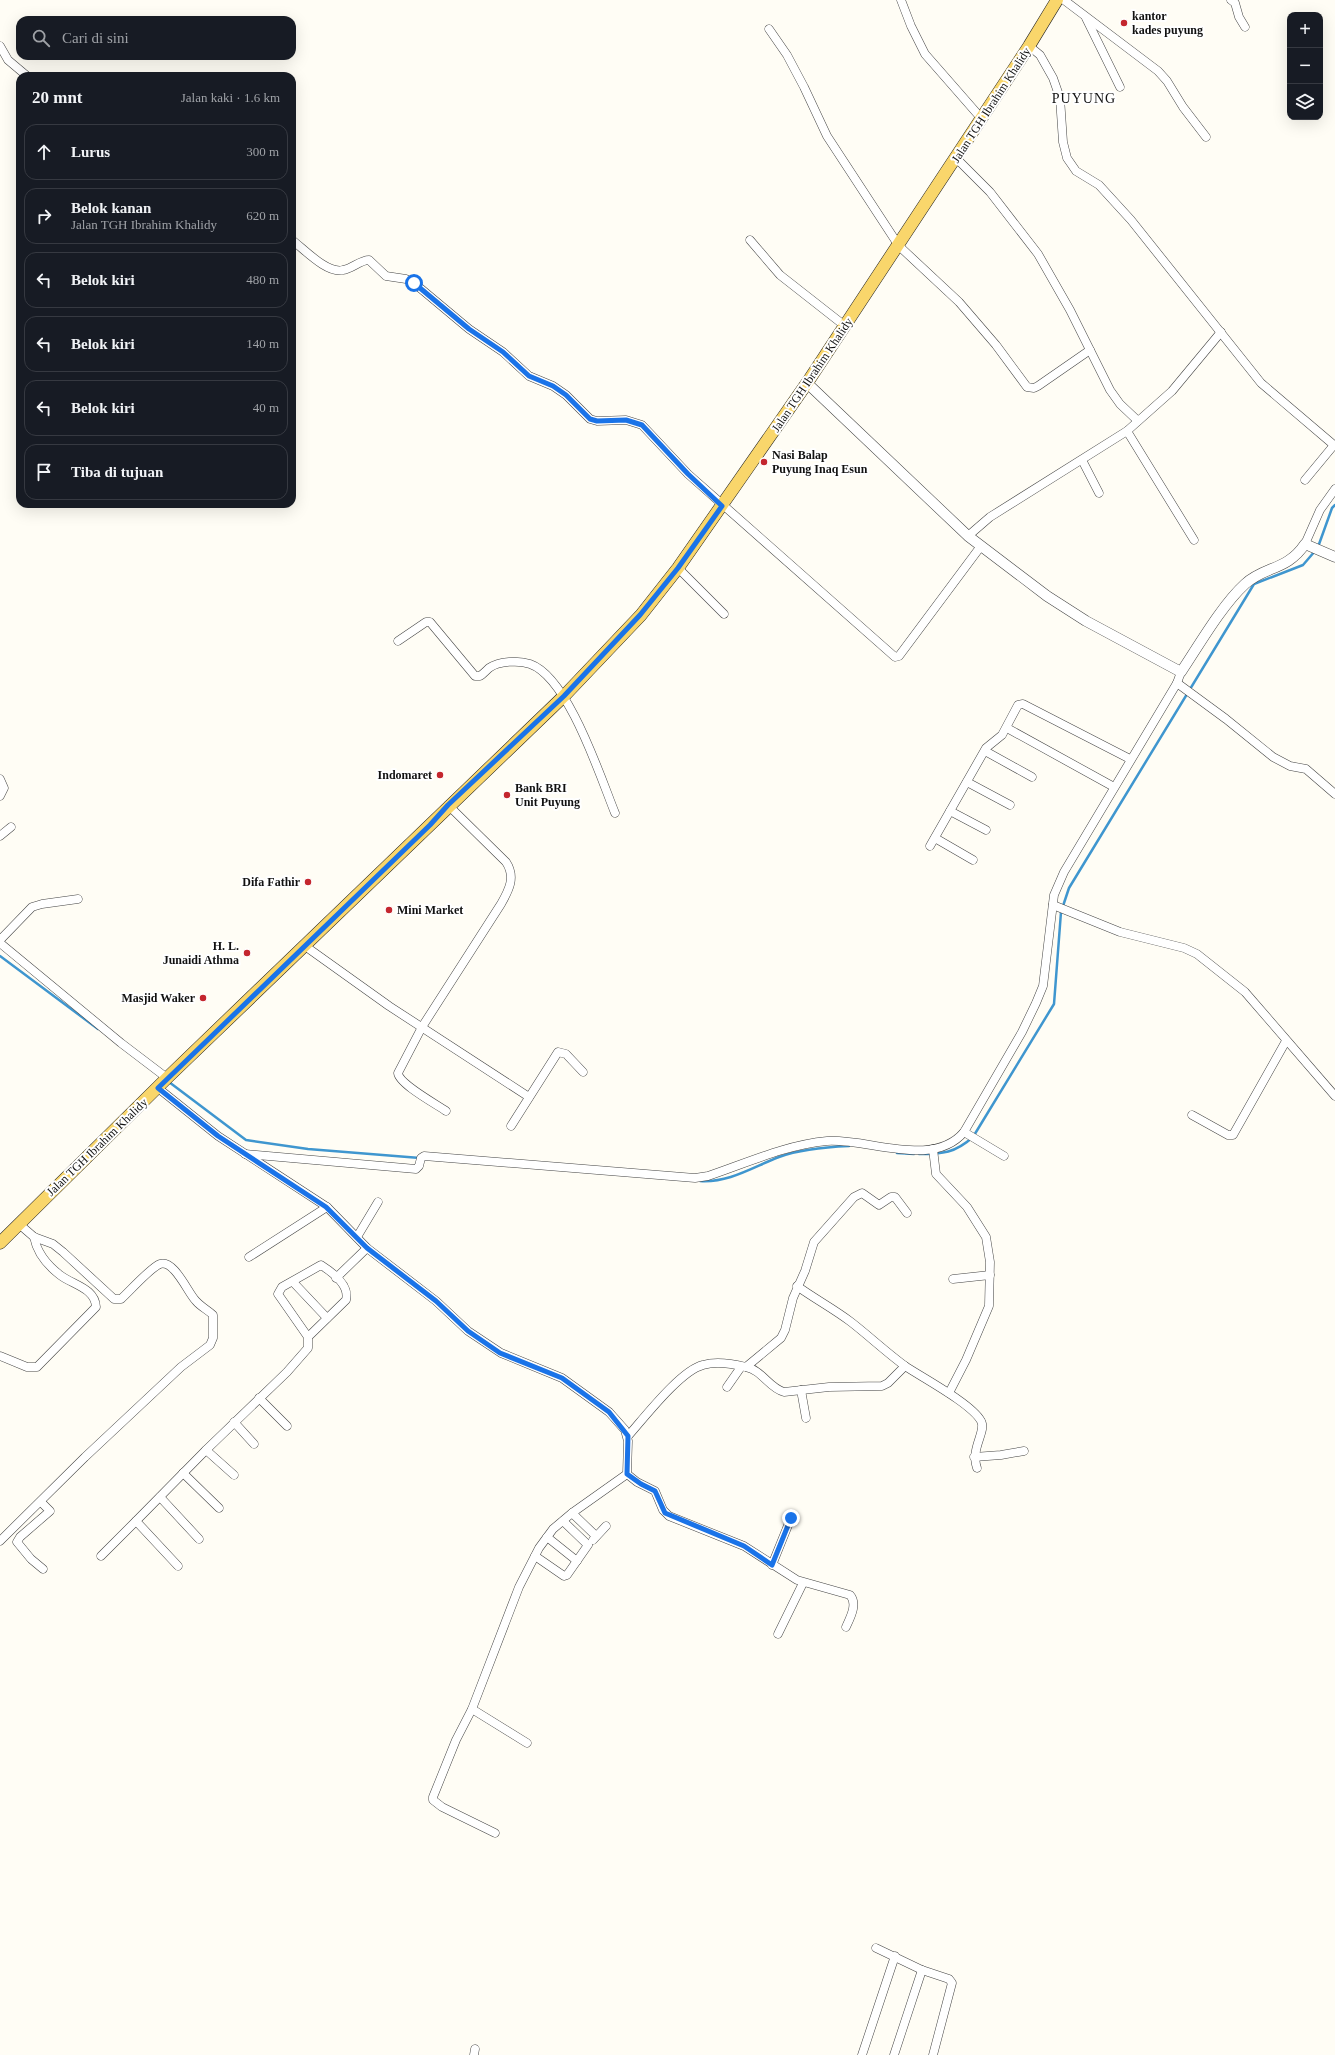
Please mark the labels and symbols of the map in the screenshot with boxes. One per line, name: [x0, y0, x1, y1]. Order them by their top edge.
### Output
place label: kantor kades puyung: [1132, 9, 1203, 37]
marker: kantor kades puyung: [1119, 18, 1129, 28]
street label: Jalan TGH Ibrahim Khalidy: [948, 45, 1034, 165]
district label: PUYUNG: [1052, 91, 1116, 106]
route start: [405, 274, 423, 292]
street label: Jalan TGH Ibrahim Khalidy: [769, 315, 855, 435]
place label: Nasi Balap Puyung Inaq Esun: [772, 448, 868, 476]
marker: Nasi Balap Puyung Inaq Esun: [759, 457, 769, 467]
place label: Indomaret: [378, 768, 432, 782]
marker: Indomaret: [435, 770, 445, 780]
place label: Bank BRI Unit Puyung: [515, 781, 580, 809]
marker: Bank BRI Unit Puyung: [502, 790, 512, 800]
place label: Difa Fathir: [242, 875, 301, 889]
marker: Difa Fathir: [303, 877, 313, 887]
place label: Mini Market: [397, 903, 463, 917]
marker: Mini Market: [384, 905, 394, 915]
place label: H. L. Junaidi Athma: [163, 939, 239, 967]
marker: H. L. Junaidi Athma: [242, 948, 252, 958]
place label: Masjid Waker: [122, 991, 196, 1005]
marker: Masjid Waker: [198, 993, 208, 1003]
street label: Jalan TGH Ibrahim Khalidy: [44, 1095, 150, 1199]
route end: [782, 1509, 800, 1527]

